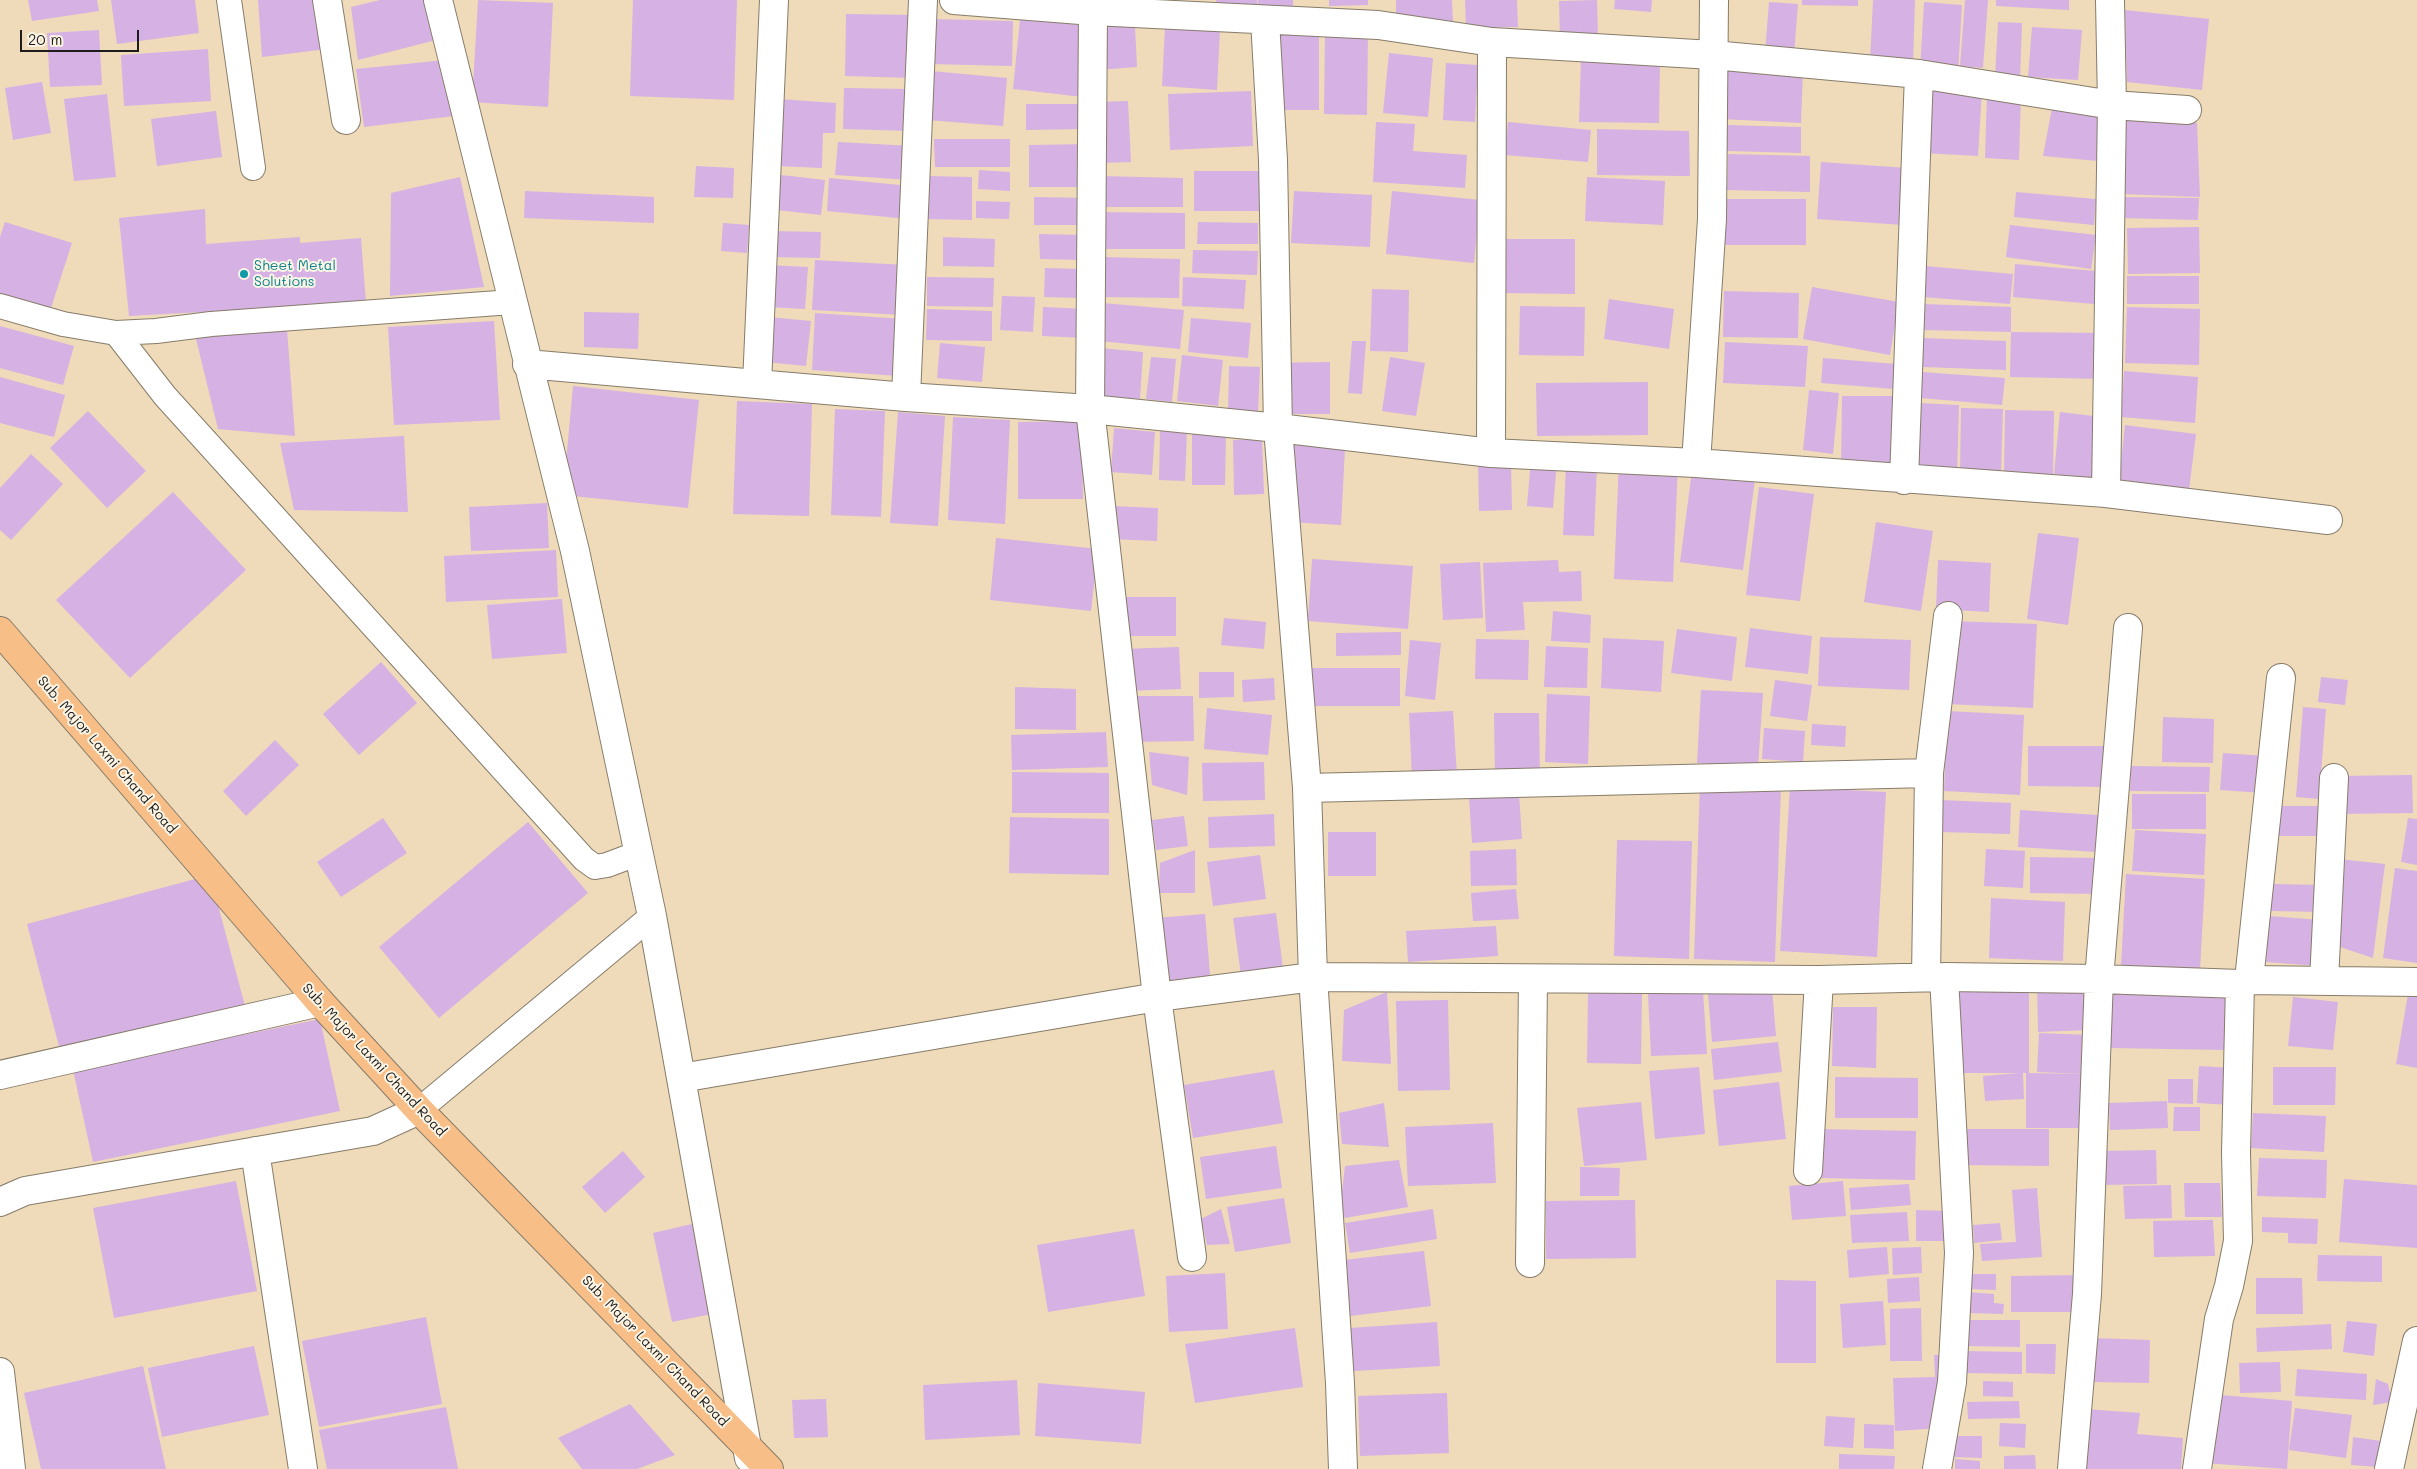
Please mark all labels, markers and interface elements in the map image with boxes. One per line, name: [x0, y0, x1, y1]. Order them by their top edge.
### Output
scale bar: [22, 20, 141, 52]
text: 20 m: [28, 29, 62, 49]
place label: Sheet Metal Solutions: [254, 258, 336, 290]
marker: Sheet Metal Solutions: [238, 268, 250, 280]
street label: Sub. Major Laxmi Chand Road: [34, 673, 180, 837]
street label: Sub. Major Laxmi Chand Road: [299, 980, 449, 1140]
street label: Sub. Major Laxmi Chand Road: [578, 1272, 732, 1430]

